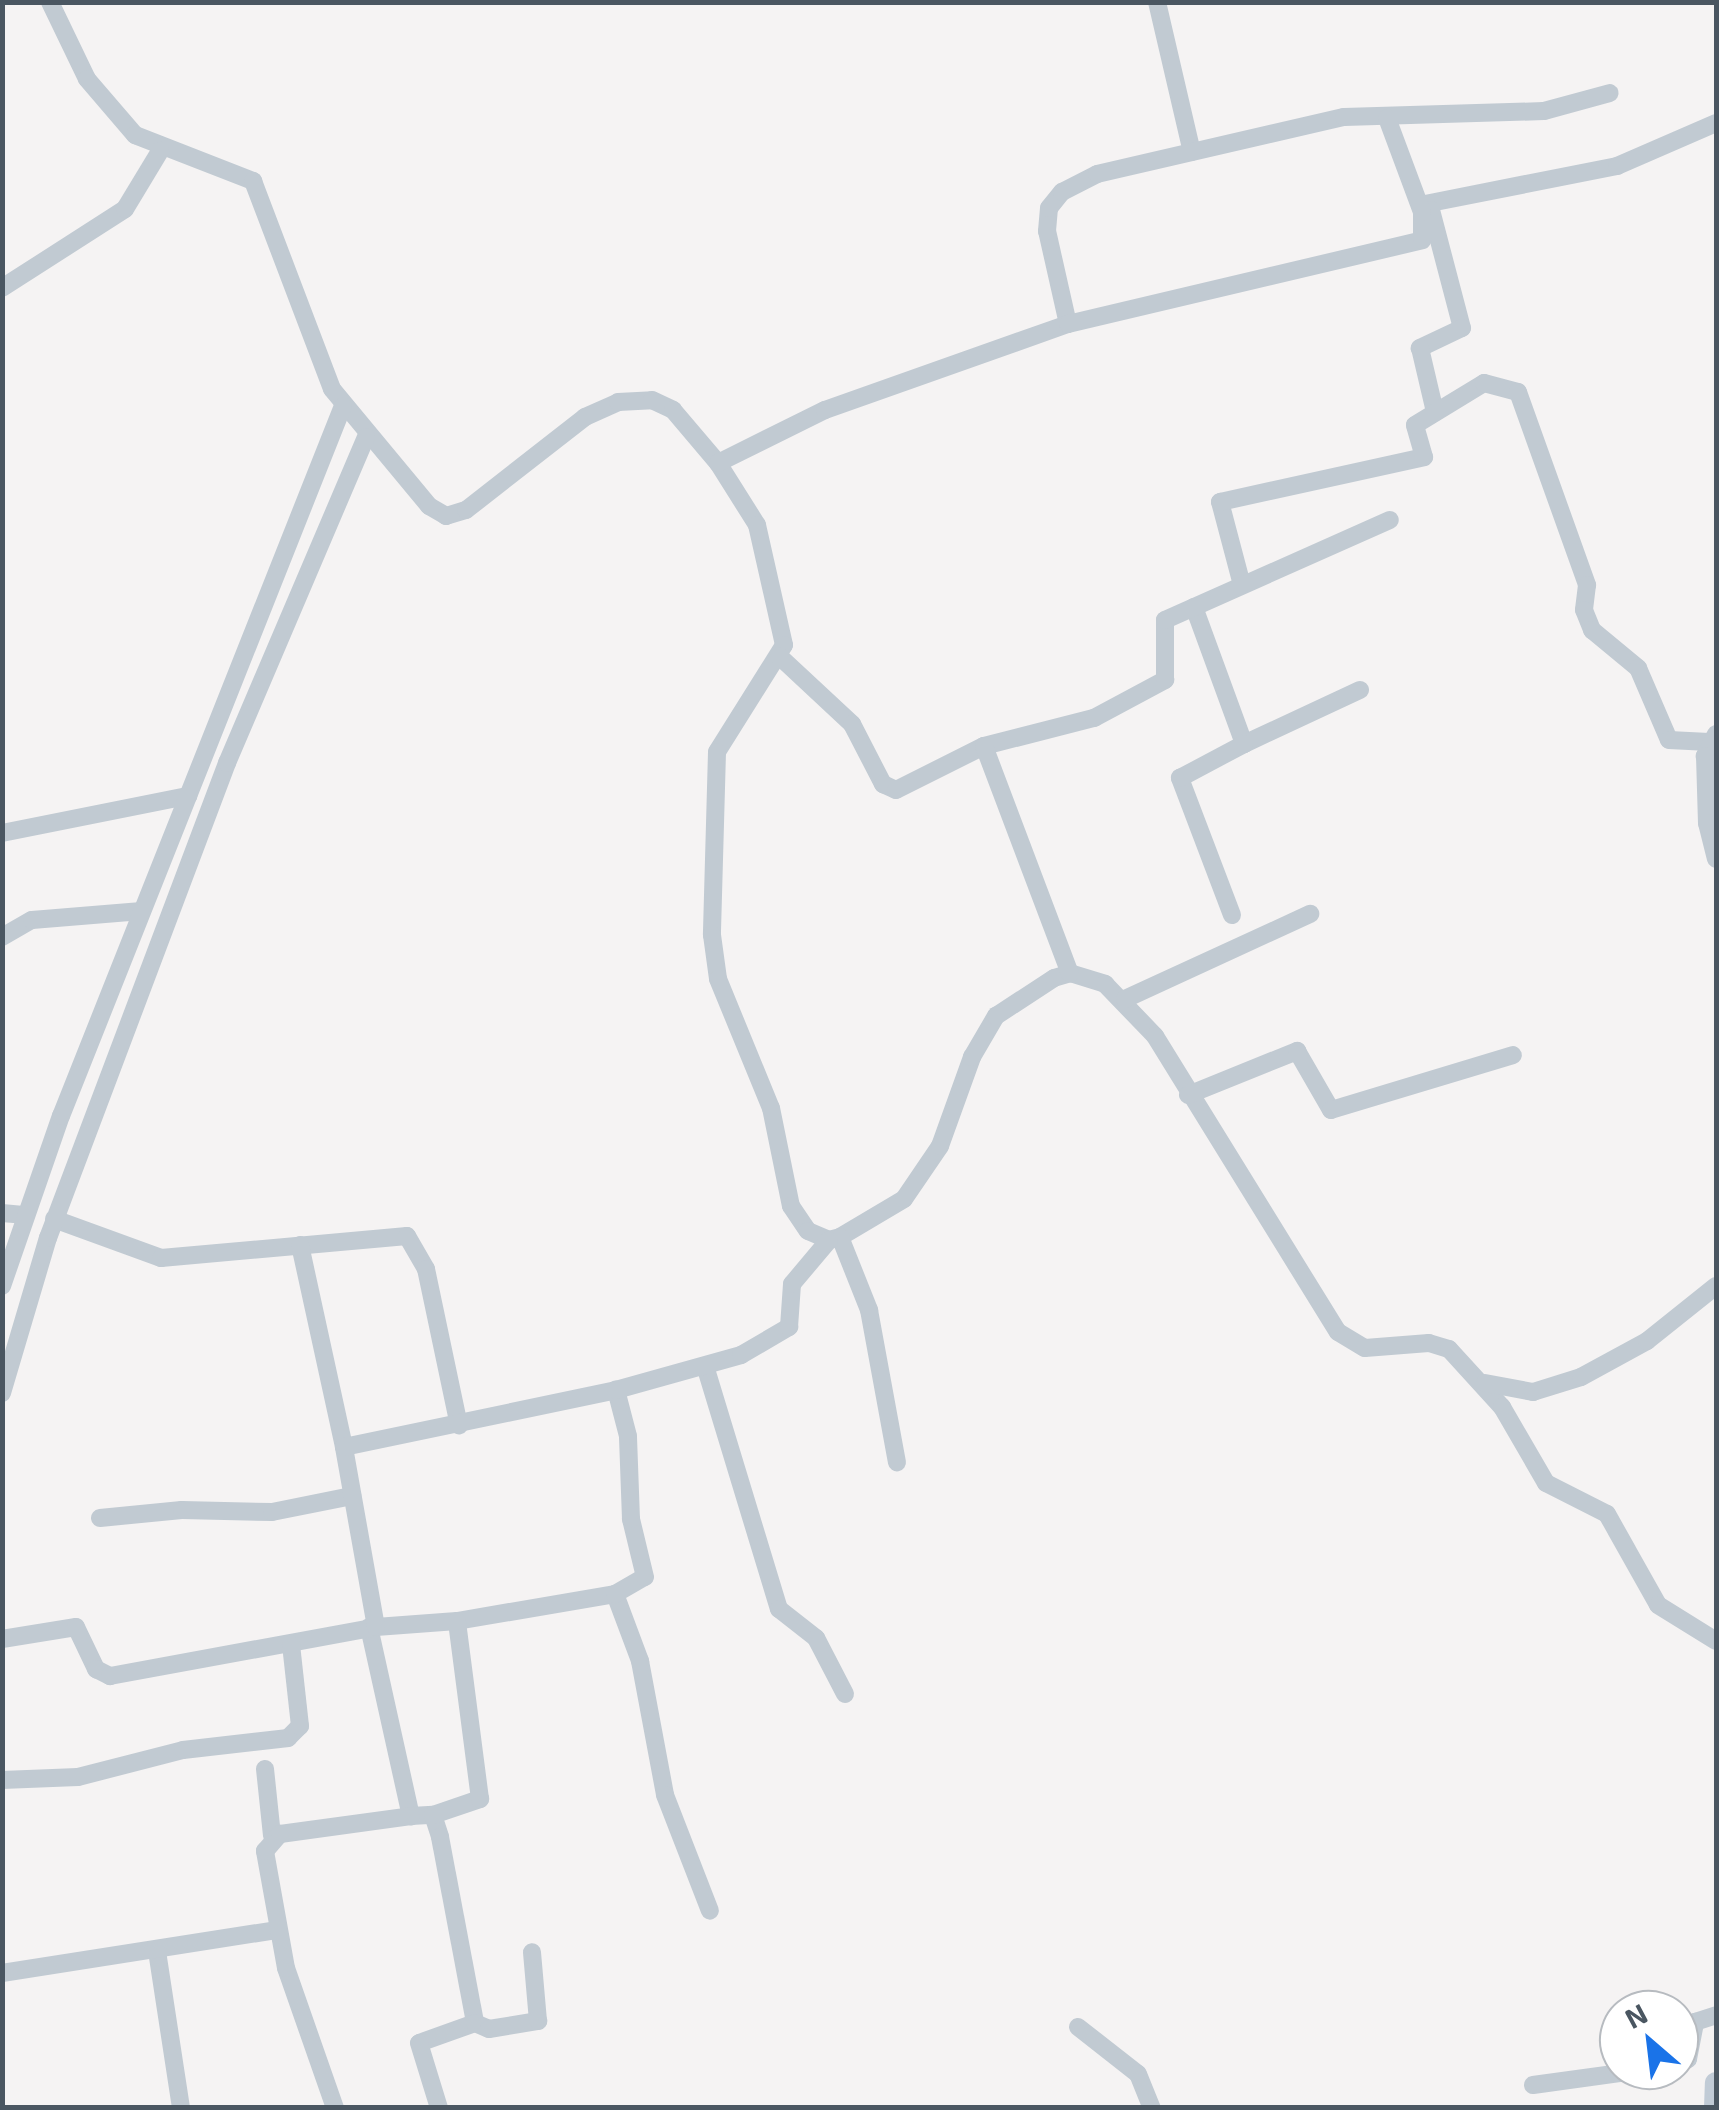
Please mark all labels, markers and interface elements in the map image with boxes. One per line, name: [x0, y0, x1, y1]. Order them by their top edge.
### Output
north arrow: [1599, 1990, 1699, 2090]
text: N: [1619, 1996, 1653, 2035]

